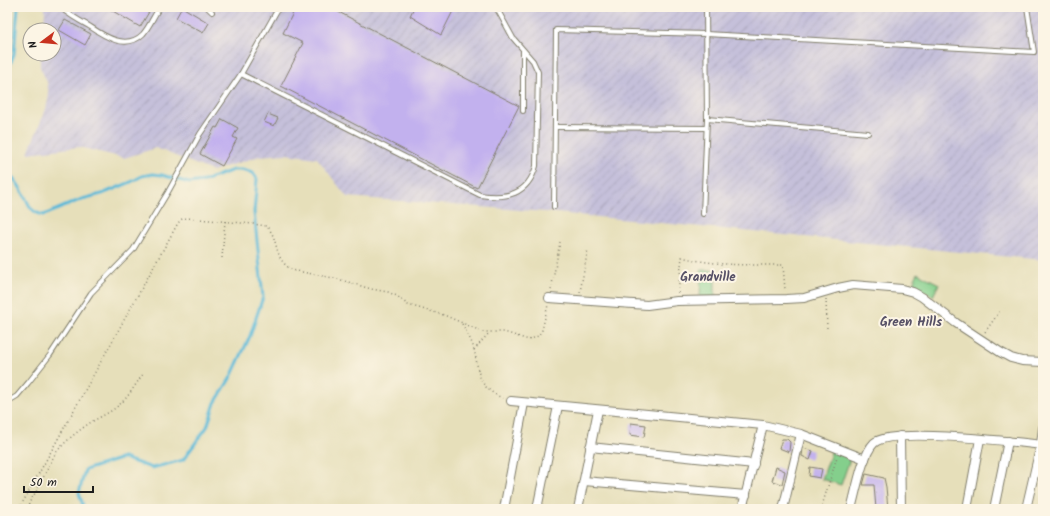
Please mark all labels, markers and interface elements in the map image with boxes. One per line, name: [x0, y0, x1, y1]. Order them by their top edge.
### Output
north arrow: [22, 22, 62, 62]
text: N: [24, 39, 43, 50]
district label: Grandville: [680, 267, 736, 288]
district label: Green Hills: [880, 312, 942, 333]
scale bar: [24, 468, 93, 494]
text: 50 m: [30, 473, 57, 492]

